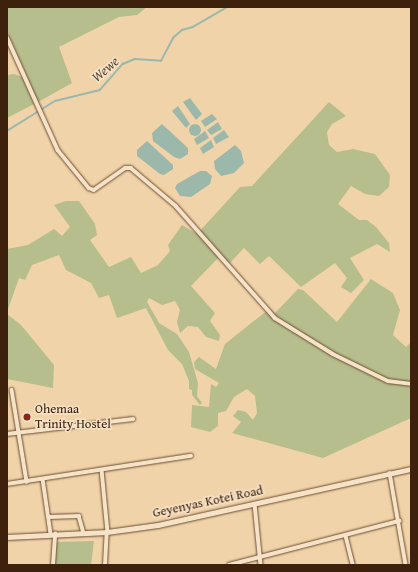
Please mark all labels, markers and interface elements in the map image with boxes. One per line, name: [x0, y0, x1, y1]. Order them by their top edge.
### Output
water label: Wewe: [88, 53, 122, 85]
place label: Ohemaa Trinity Hostel: [35, 402, 111, 433]
marker: Ohemaa Trinity Hostel: [22, 412, 32, 422]
street label: Geyenyas Kotei Road: [151, 483, 265, 521]

